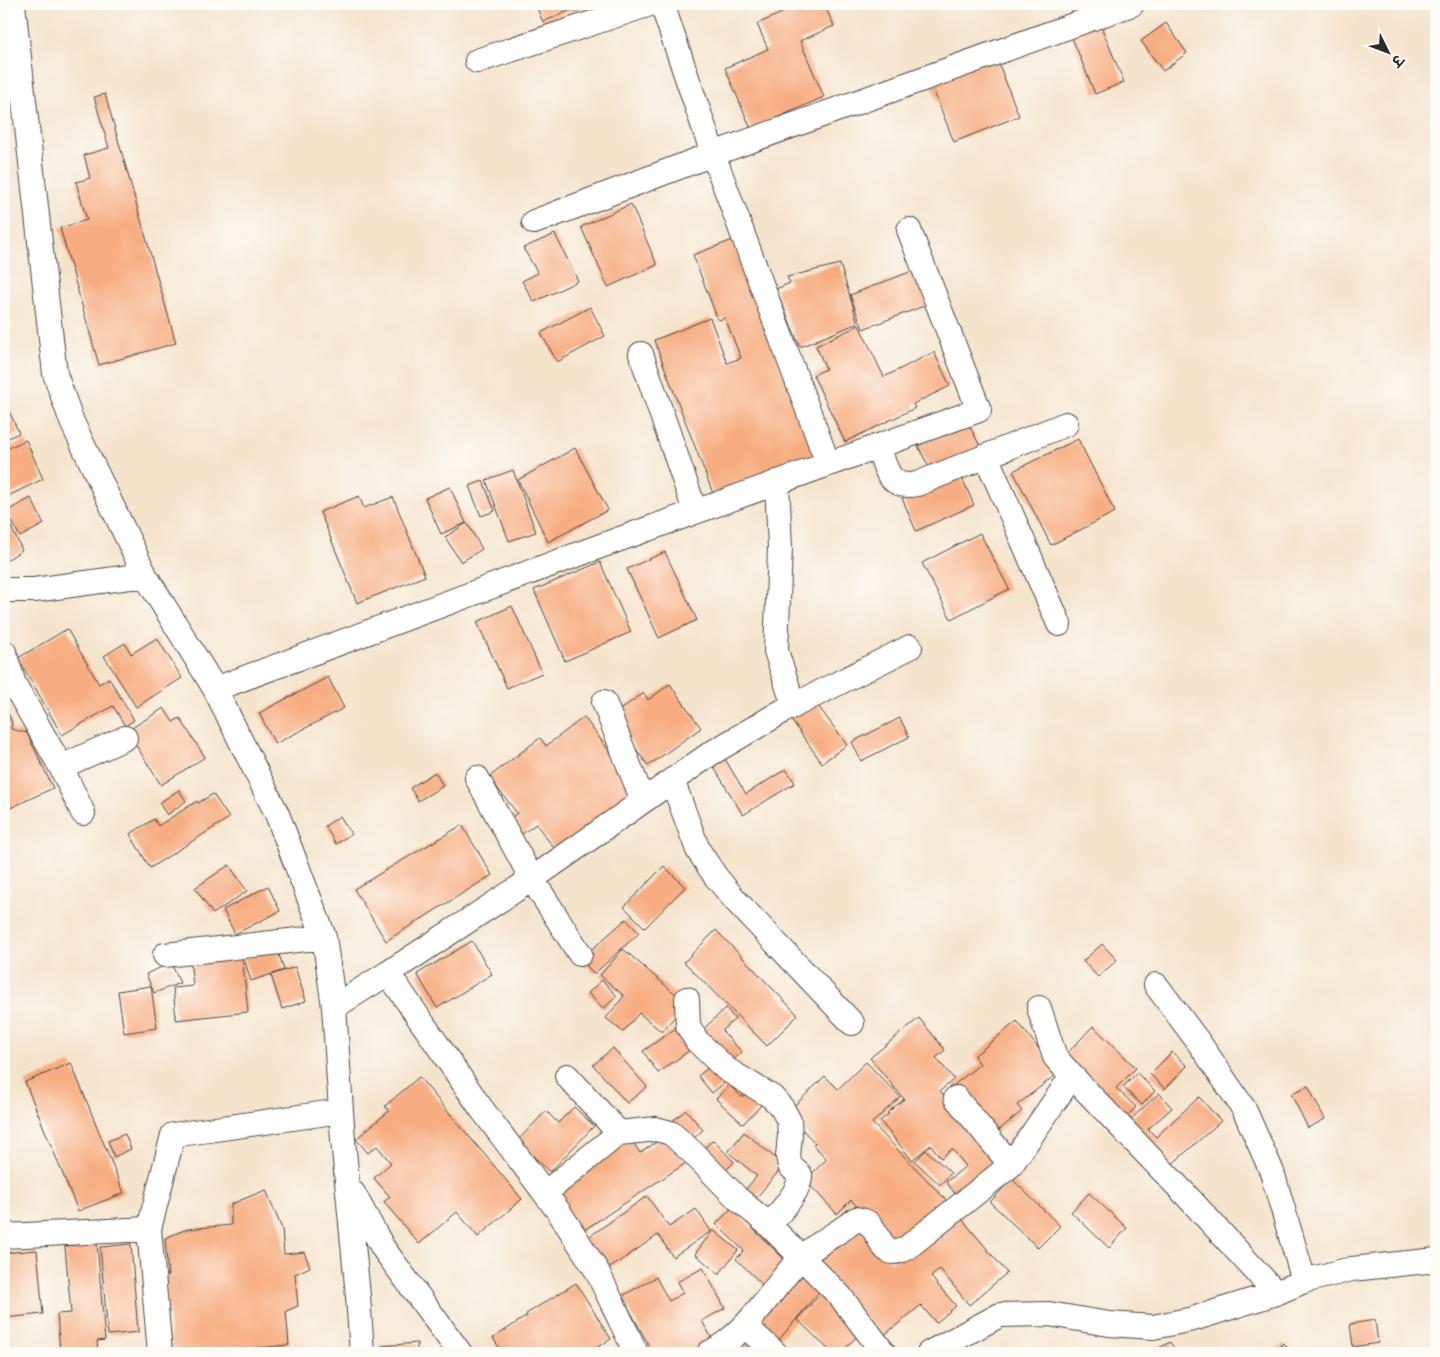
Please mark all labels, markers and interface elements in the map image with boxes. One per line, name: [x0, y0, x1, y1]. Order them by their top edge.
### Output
north arrow: [1362, 28, 1412, 78]
text: उ: [1387, 50, 1409, 71]

